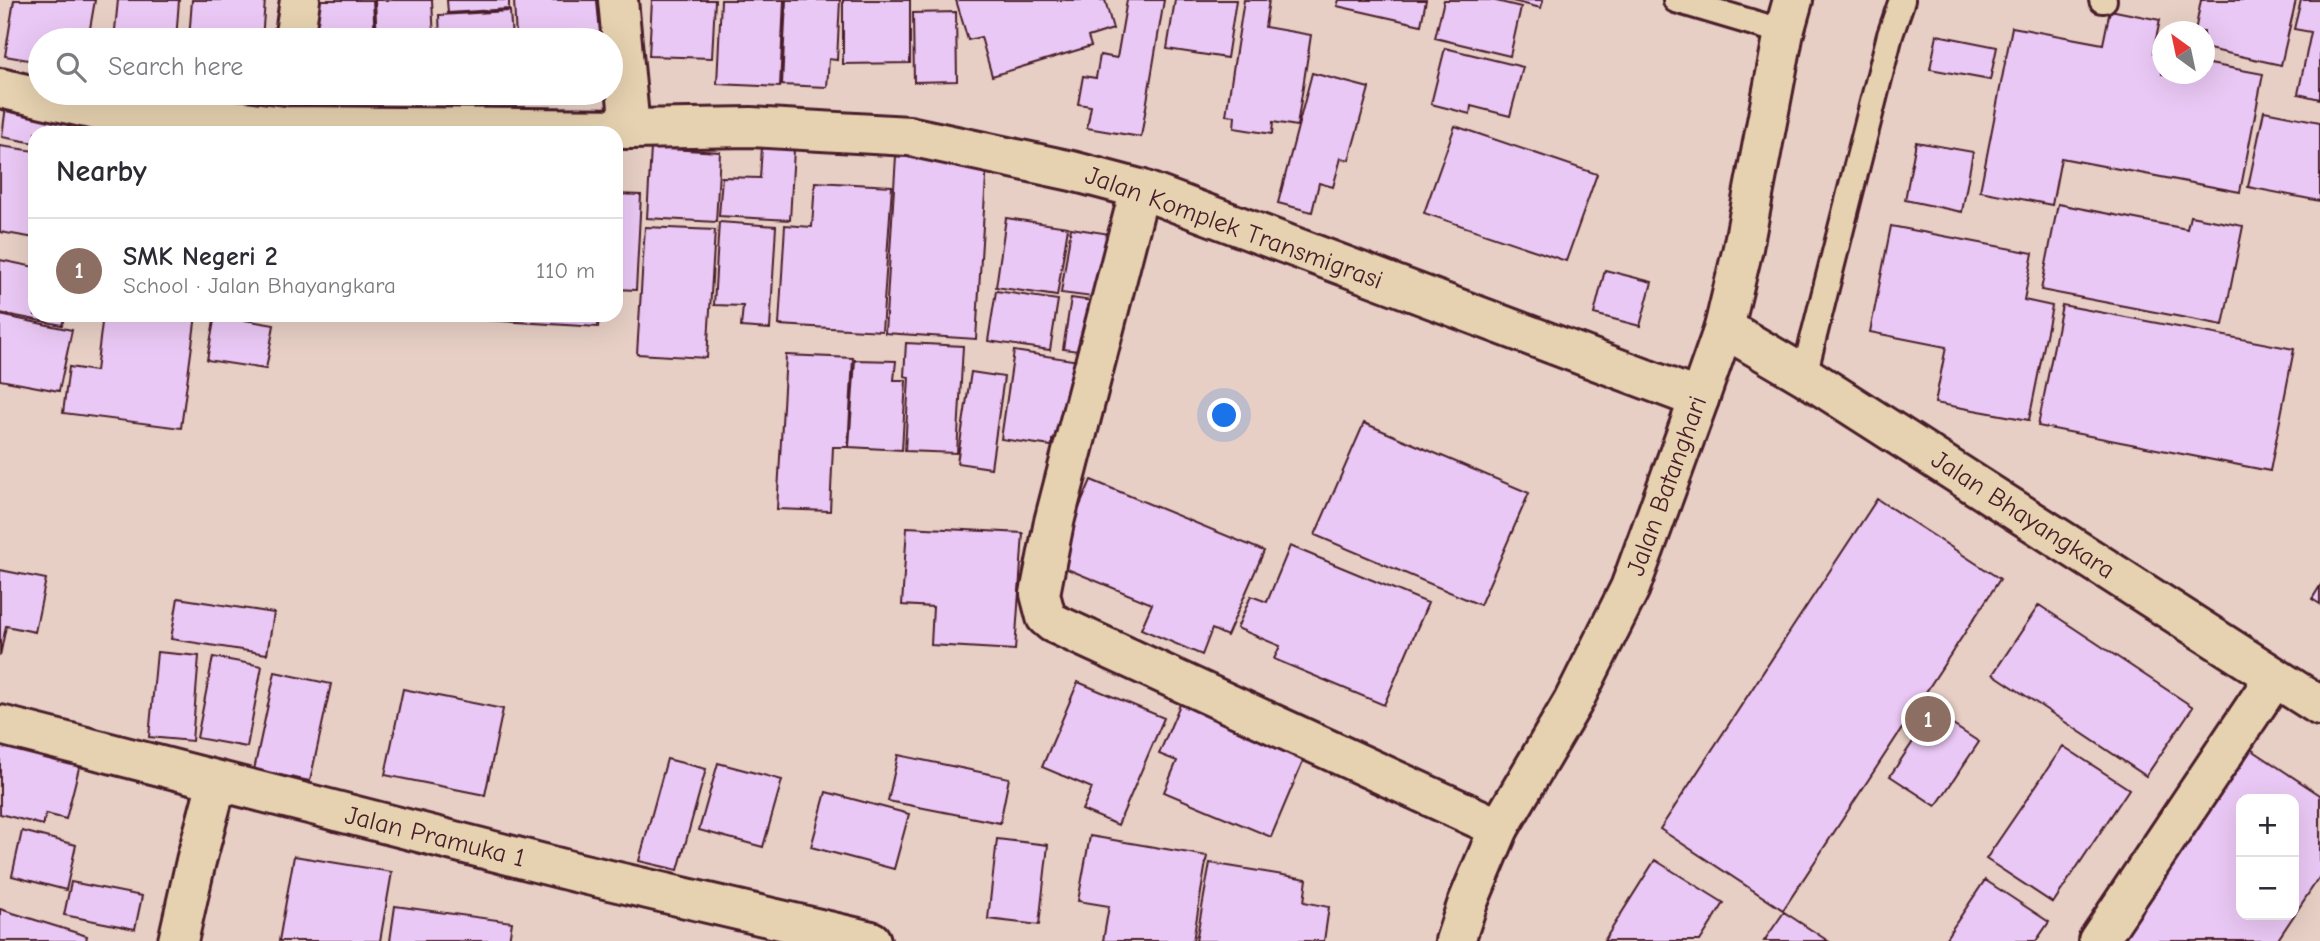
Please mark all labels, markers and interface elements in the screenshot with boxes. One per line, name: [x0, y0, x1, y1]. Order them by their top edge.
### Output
north arrow: [2152, 21, 2215, 84]
search box: [28, 28, 623, 105]
icon: search: [52, 48, 90, 86]
text: Search here: [108, 52, 243, 82]
text: Nearby: [56, 154, 147, 189]
street label: Jalan Komplek Transmigrasi: [1081, 160, 1387, 296]
text: SMK Negeri 2: [123, 242, 278, 272]
text: 1: [74, 257, 84, 284]
text: 110 m: [536, 257, 595, 284]
text: School · Jalan Bhayangkara: [123, 272, 396, 299]
street label: Jalan Batanghari: [1621, 392, 1713, 580]
your location: [1207, 398, 1241, 432]
street label: Jalan Bhayangkara: [1926, 445, 2120, 585]
pin: 1: [1905, 693, 1951, 745]
map controls: [2236, 794, 2299, 920]
button: +: [2236, 794, 2299, 857]
street label: Jalan Pramuka 1: [342, 800, 528, 874]
button: −: [2236, 857, 2299, 920]

